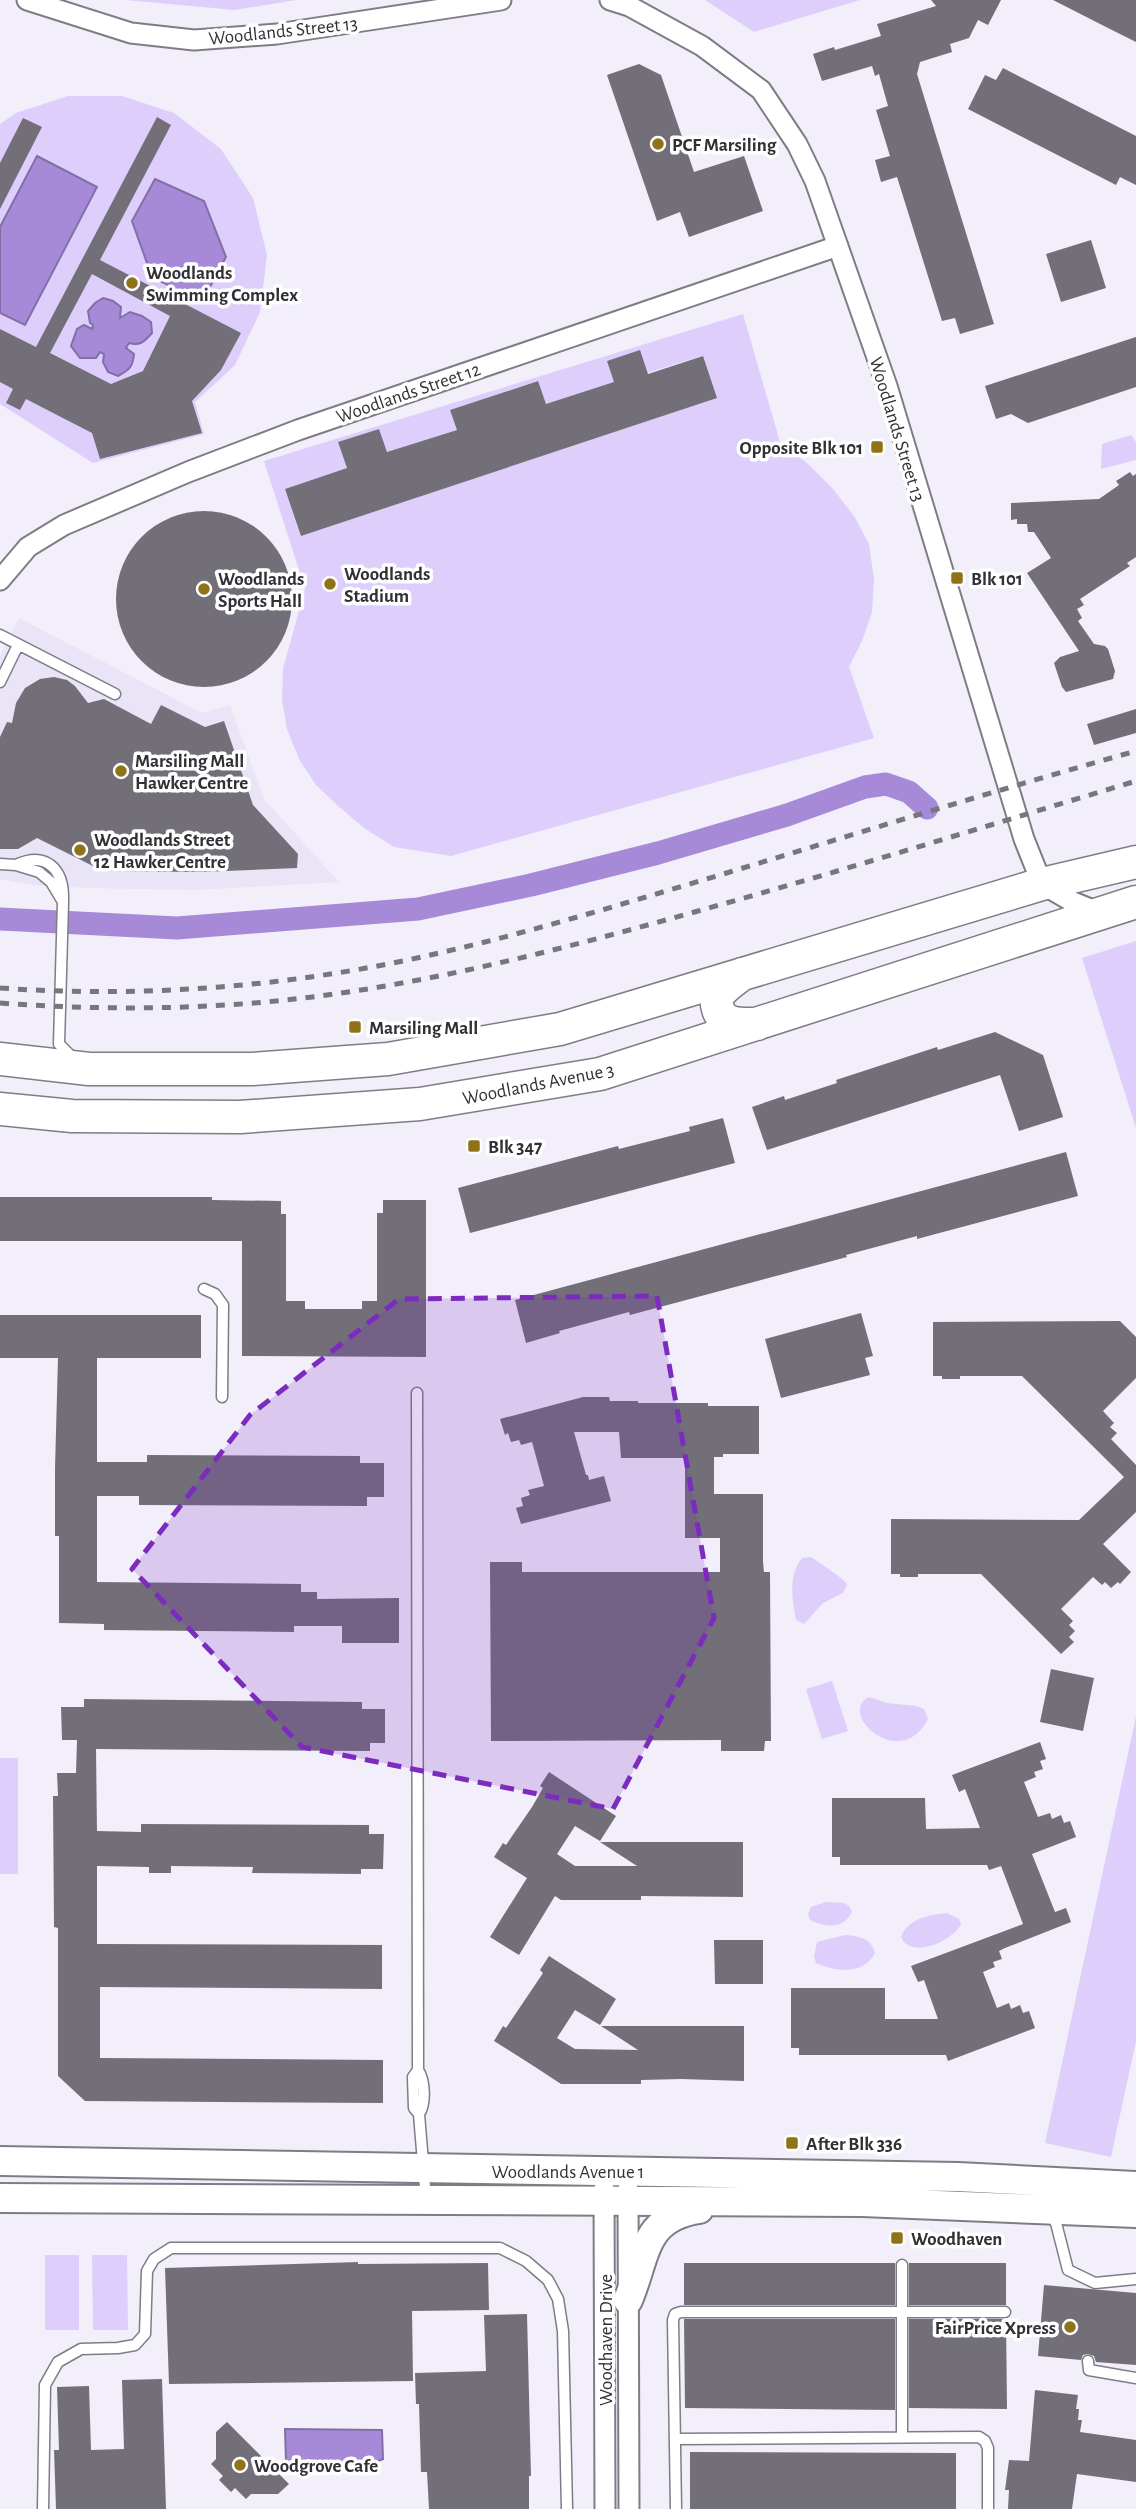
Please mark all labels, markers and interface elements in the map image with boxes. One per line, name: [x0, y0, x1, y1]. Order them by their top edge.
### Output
street label: Woodlands Street 13: [208, 14, 359, 49]
marker: PCF Marsiling: [650, 136, 666, 152]
place label: PCF Marsiling: [672, 136, 777, 155]
place label: Woodlands Swimming Complex: [146, 264, 298, 305]
marker: Woodlands Swimming Complex: [124, 275, 140, 291]
street label: Woodlands Street 13: [866, 355, 928, 504]
street label: Woodlands Street 12: [334, 360, 483, 427]
place label: Opposite Blk 101: [739, 439, 863, 458]
marker: Opposite Blk 101: [869, 439, 885, 455]
place label: Woodlands Stadium: [344, 565, 430, 606]
place label: Woodlands Sports Hall: [218, 570, 304, 611]
marker: Blk 101: [949, 570, 965, 586]
place label: Blk 101: [971, 570, 1023, 589]
marker: Woodlands Stadium: [322, 576, 338, 592]
marker: Woodlands Sports Hall: [196, 581, 212, 597]
place label: Marsiling Mall Hawker Centre: [135, 752, 248, 793]
marker: Marsiling Mall Hawker Centre: [113, 763, 129, 779]
place label: Woodlands Street 12 Hawker Centre: [94, 831, 231, 872]
marker: Woodlands Street 12 Hawker Centre: [72, 842, 88, 858]
marker: Marsiling Mall: [347, 1019, 363, 1035]
place label: Marsiling Mall: [369, 1019, 478, 1038]
street label: Woodlands Avenue 3: [461, 1060, 616, 1108]
marker: Blk 347: [466, 1138, 482, 1154]
place label: Blk 347: [488, 1138, 542, 1157]
marker: After Blk 336: [784, 2135, 800, 2151]
place label: After Blk 336: [806, 2135, 902, 2154]
street label: Woodlands Avenue 1: [492, 2163, 644, 2182]
marker: Woodhaven: [889, 2230, 905, 2246]
place label: Woodhaven: [911, 2230, 1002, 2249]
street label: Woodhaven Drive: [597, 2274, 616, 2406]
place label: FairPrice Xpress: [935, 2319, 1056, 2338]
marker: FairPrice Xpress: [1062, 2319, 1078, 2335]
marker: Woodgrove Cafe: [232, 2457, 248, 2473]
place label: Woodgrove Cafe: [254, 2457, 378, 2476]

